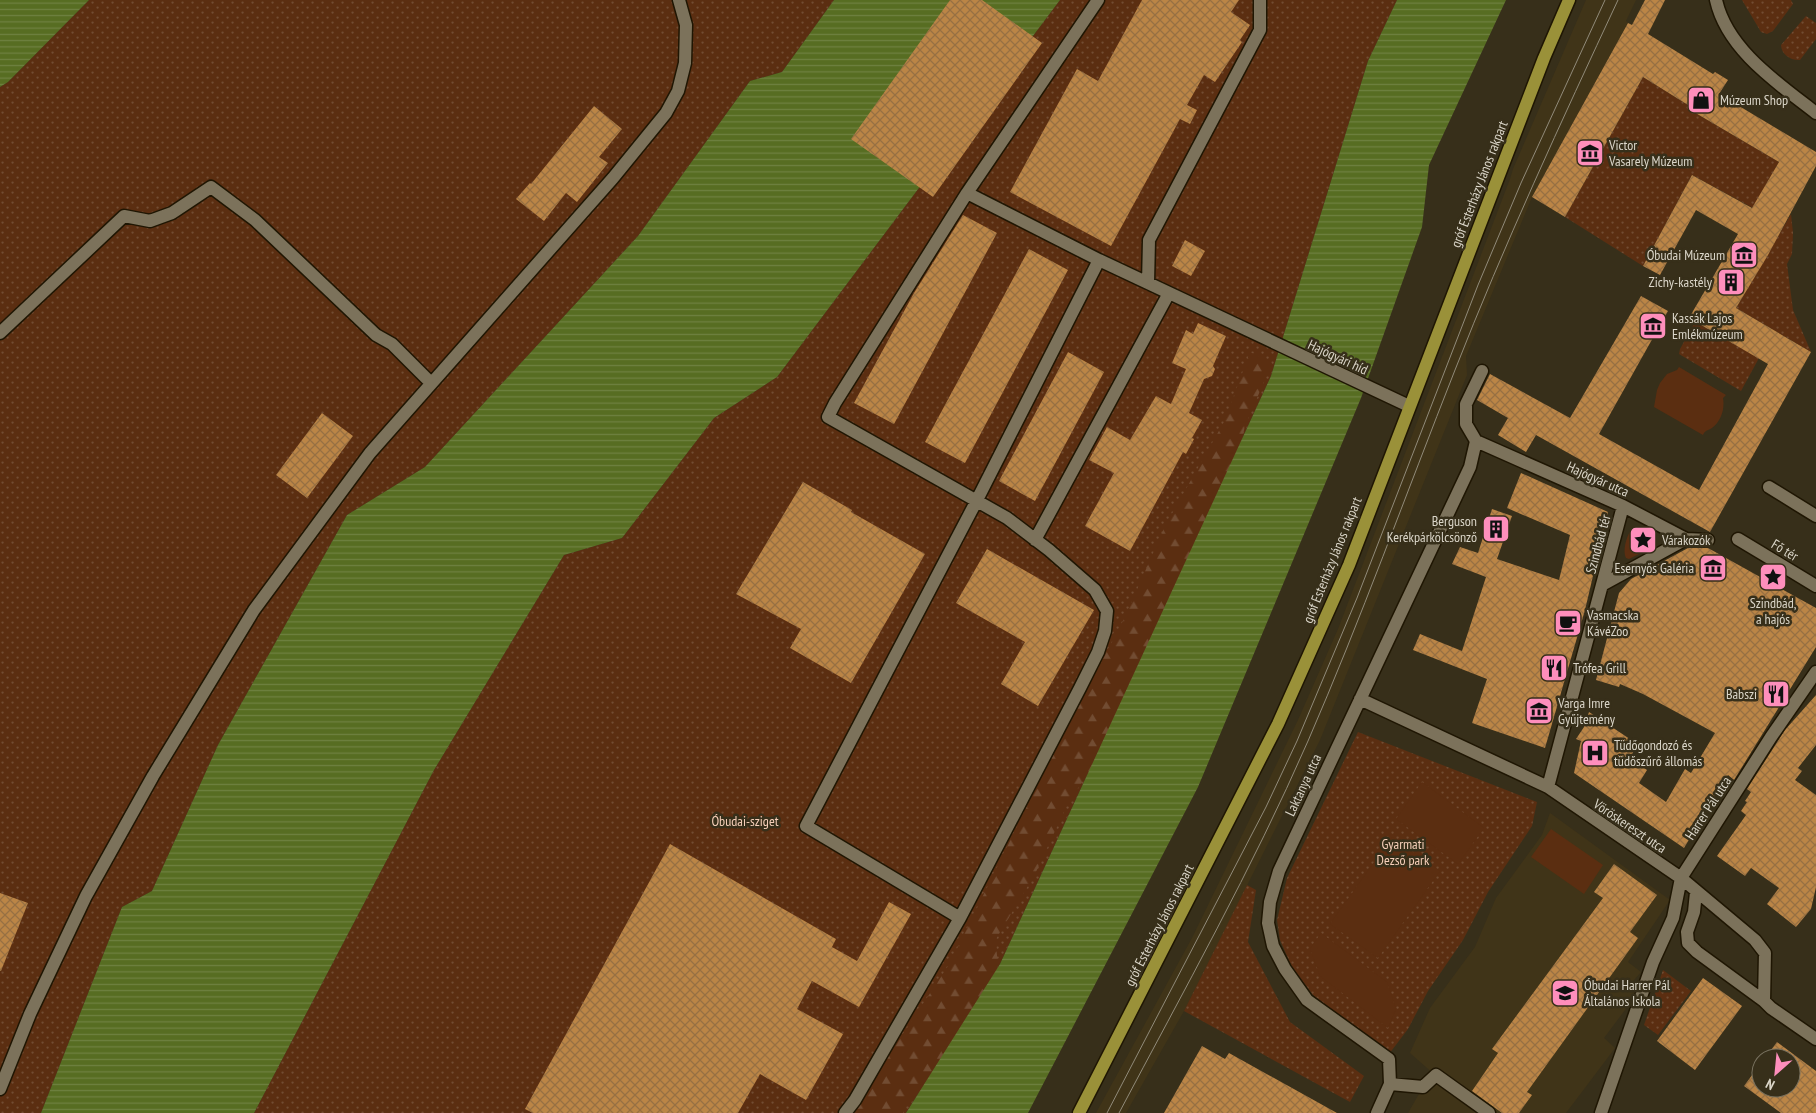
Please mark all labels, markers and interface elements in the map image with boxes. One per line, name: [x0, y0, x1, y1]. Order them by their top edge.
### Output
shop icon: Múzeum Shop: [1686, 85, 1716, 115]
place label: Múzeum Shop: [1720, 91, 1788, 109]
street label: gróf Esterházy János rakpart: [1447, 118, 1512, 250]
place label: Victor Vasarely Múzeum: [1608, 136, 1692, 170]
museum icon: Victor Vasarely Múzeum: [1575, 138, 1605, 168]
museum icon: Óbudai Múzeum: [1729, 240, 1759, 270]
place label: Óbudai Múzeum: [1647, 246, 1725, 264]
building icon: Zichy-kastély: [1716, 267, 1746, 297]
place label: Zichy-kastély: [1649, 273, 1713, 291]
place label: Kassák Lajos Emlékmúzeum: [1672, 309, 1743, 343]
museum icon: Kassák Lajos Emlékmúzeum: [1638, 311, 1668, 341]
street label: Hajógyári híd: [1305, 335, 1371, 379]
street label: Hajógyár utca: [1564, 457, 1632, 501]
street label: gróf Esterházy János rakpart: [1298, 494, 1366, 626]
place label: Berguson Kerékpárkölcsönző: [1387, 512, 1477, 546]
street label: Szindbád tér: [1581, 512, 1615, 575]
building icon: Berguson Kerékpárkölcsönző: [1481, 514, 1511, 544]
place icon: Várakozók: [1628, 525, 1658, 555]
place label: Várakozók: [1661, 531, 1711, 549]
street label: Fő tér: [1768, 535, 1802, 565]
museum icon: Esernyős Galéria: [1698, 553, 1728, 583]
place label: Esernyős Galéria: [1614, 559, 1694, 577]
place icon: Szindbád, a hajós: [1758, 562, 1788, 592]
place label: Szindbád, a hajós: [1750, 594, 1797, 628]
place label: Vasmacska KávéZoo: [1586, 606, 1639, 640]
cafe icon: Vasmacska KávéZoo: [1553, 608, 1583, 638]
restaurant icon: Trófea Grill: [1539, 653, 1569, 683]
place label: Trófea Grill: [1573, 659, 1627, 677]
restaurant icon: Babszi: [1761, 679, 1791, 709]
place label: Babszi: [1726, 685, 1757, 703]
place label: Varga Imre Gyűjtemény: [1557, 694, 1616, 728]
museum icon: Varga Imre Gyűjtemény: [1524, 696, 1554, 726]
place label: Tüdőgondozó és tüdőszűrő állomás: [1614, 736, 1703, 770]
hospital icon: Tüdőgondozó és tüdőszűrő állomás: [1580, 738, 1610, 768]
street label: Laktanya utca: [1281, 751, 1325, 819]
street label: Harrer Pál utca: [1681, 773, 1735, 843]
street label: Vöröskereszt utca: [1589, 794, 1670, 857]
park label: Óbudai-sziget: [711, 812, 779, 830]
park label: Gyarmati Dezső park: [1377, 835, 1430, 869]
street label: gróf Esterházy János rakpart: [1120, 861, 1198, 989]
place label: Óbudai Harrer Pál Általános Iskola: [1584, 976, 1671, 1010]
school or university icon: Óbudai Harrer Pál Általános Iskola: [1550, 978, 1580, 1008]
north arrow: [1751, 1048, 1801, 1098]
text: N: [1763, 1075, 1778, 1094]

